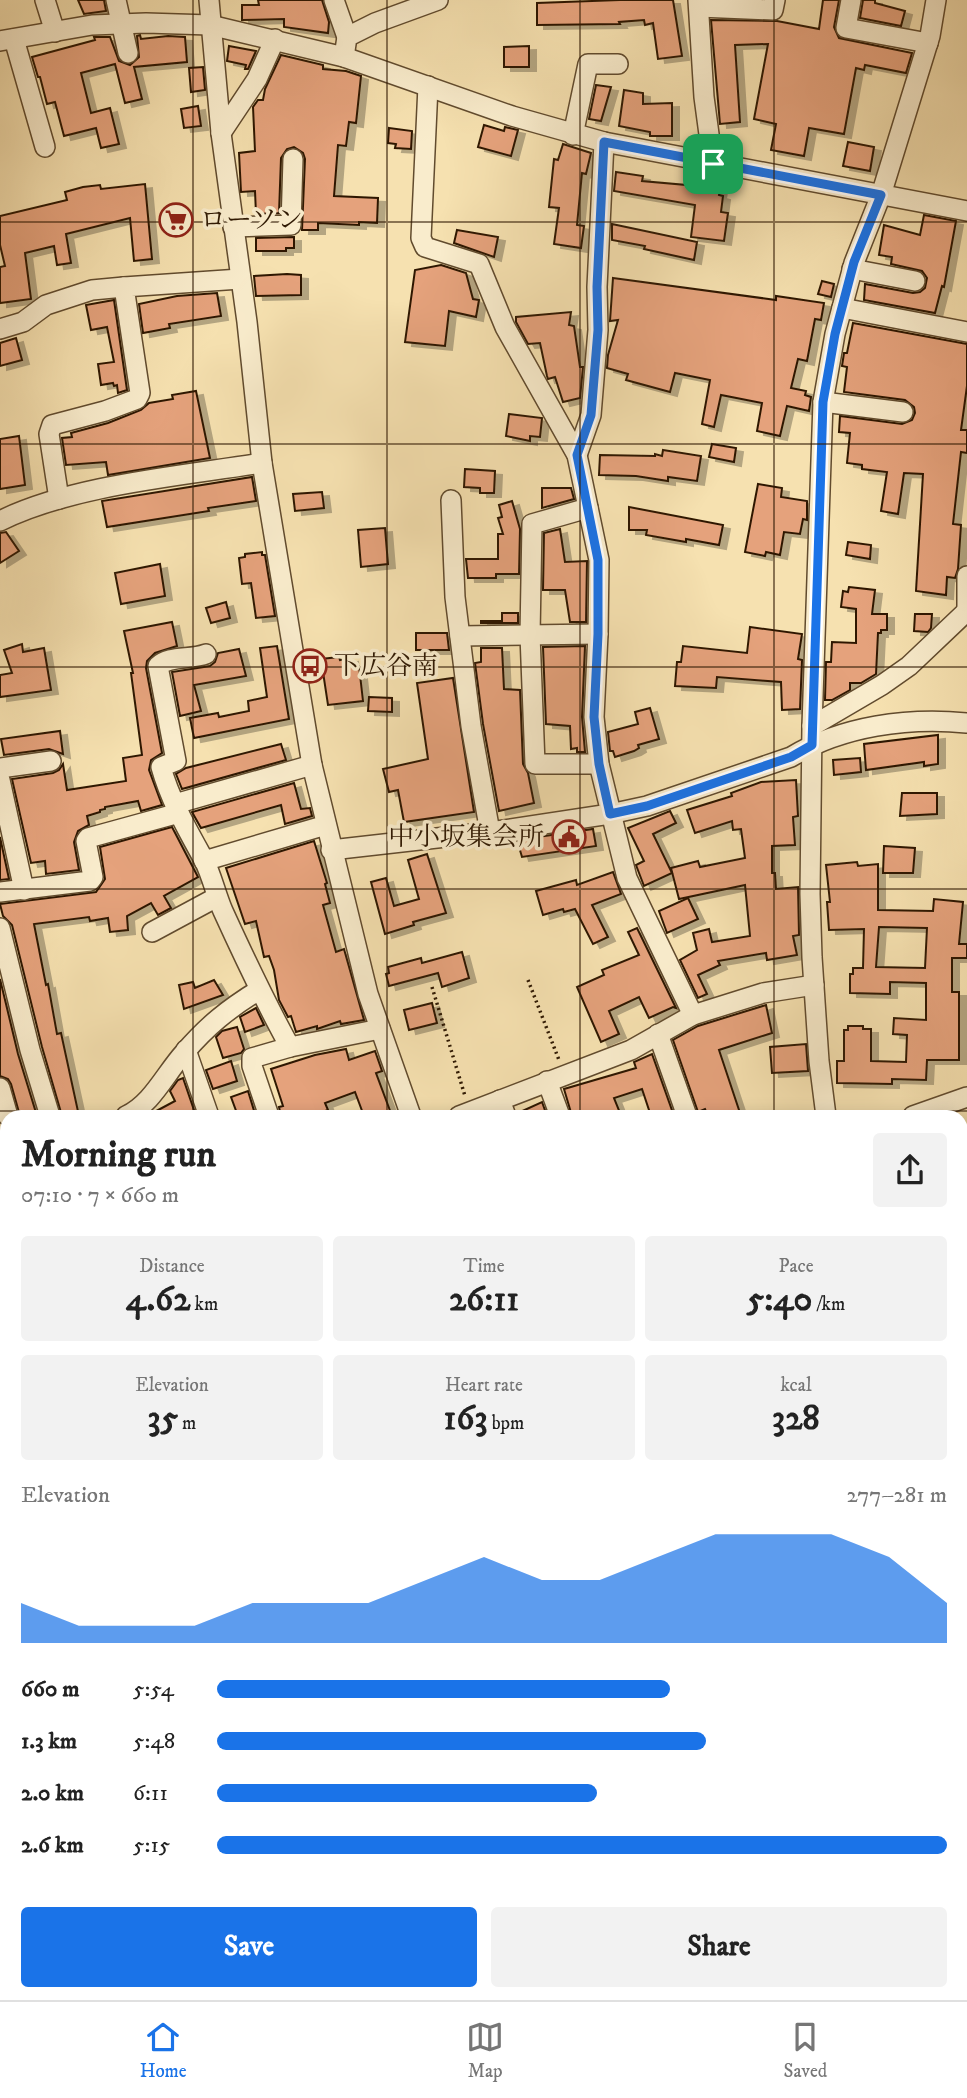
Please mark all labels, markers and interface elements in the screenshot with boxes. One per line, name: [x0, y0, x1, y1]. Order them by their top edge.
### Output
pin: [683, 134, 743, 194]
icon: arrive: [694, 145, 732, 183]
supermarket icon: ローソン: [157, 201, 195, 239]
place label: ローソン: [200, 204, 303, 237]
bus stop icon: 下広谷南: [291, 647, 329, 685]
place label: 下広谷南: [334, 650, 438, 683]
public building icon: 中小坂集会所: [550, 818, 588, 856]
place label: 中小坂集会所: [388, 821, 544, 854]
text: Morning run: [21, 1131, 216, 1179]
button: share: [873, 1133, 947, 1207]
text: 07:10 · 7 × 660 m: [21, 1181, 179, 1210]
text: Distance: [139, 1255, 205, 1278]
text: Time: [463, 1255, 505, 1278]
text: Pace: [778, 1255, 814, 1278]
text: 4.62: [126, 1278, 190, 1322]
text: 26:11: [449, 1278, 519, 1322]
text: 5:40: [747, 1278, 812, 1322]
text: km: [190, 1293, 218, 1316]
text: /km: [812, 1293, 845, 1316]
text: Elevation: [135, 1374, 209, 1397]
text: Heart rate: [445, 1374, 523, 1397]
text: kcal: [780, 1374, 812, 1397]
text: 35: [148, 1397, 178, 1441]
text: 163: [444, 1397, 488, 1441]
text: 328: [772, 1397, 820, 1441]
text: m: [178, 1412, 196, 1435]
text: bpm: [488, 1412, 524, 1435]
text: Elevation: [21, 1481, 110, 1510]
text: 277–281 m: [846, 1481, 947, 1510]
text: 660 m: [21, 1675, 80, 1704]
text: 5:54: [133, 1675, 174, 1704]
text: 1.3 km: [21, 1727, 77, 1756]
text: 5:48: [133, 1727, 175, 1756]
text: 2.0 km: [21, 1779, 84, 1808]
text: 6:11: [133, 1779, 168, 1808]
text: 2.6 km: [21, 1831, 84, 1860]
text: 5:15: [133, 1831, 170, 1860]
button: Save: [21, 1907, 477, 1987]
button: Share: [491, 1907, 947, 1987]
tab: Home: [140, 2018, 187, 2083]
tab: Map: [466, 2018, 504, 2083]
tab: Saved: [784, 2018, 827, 2083]

